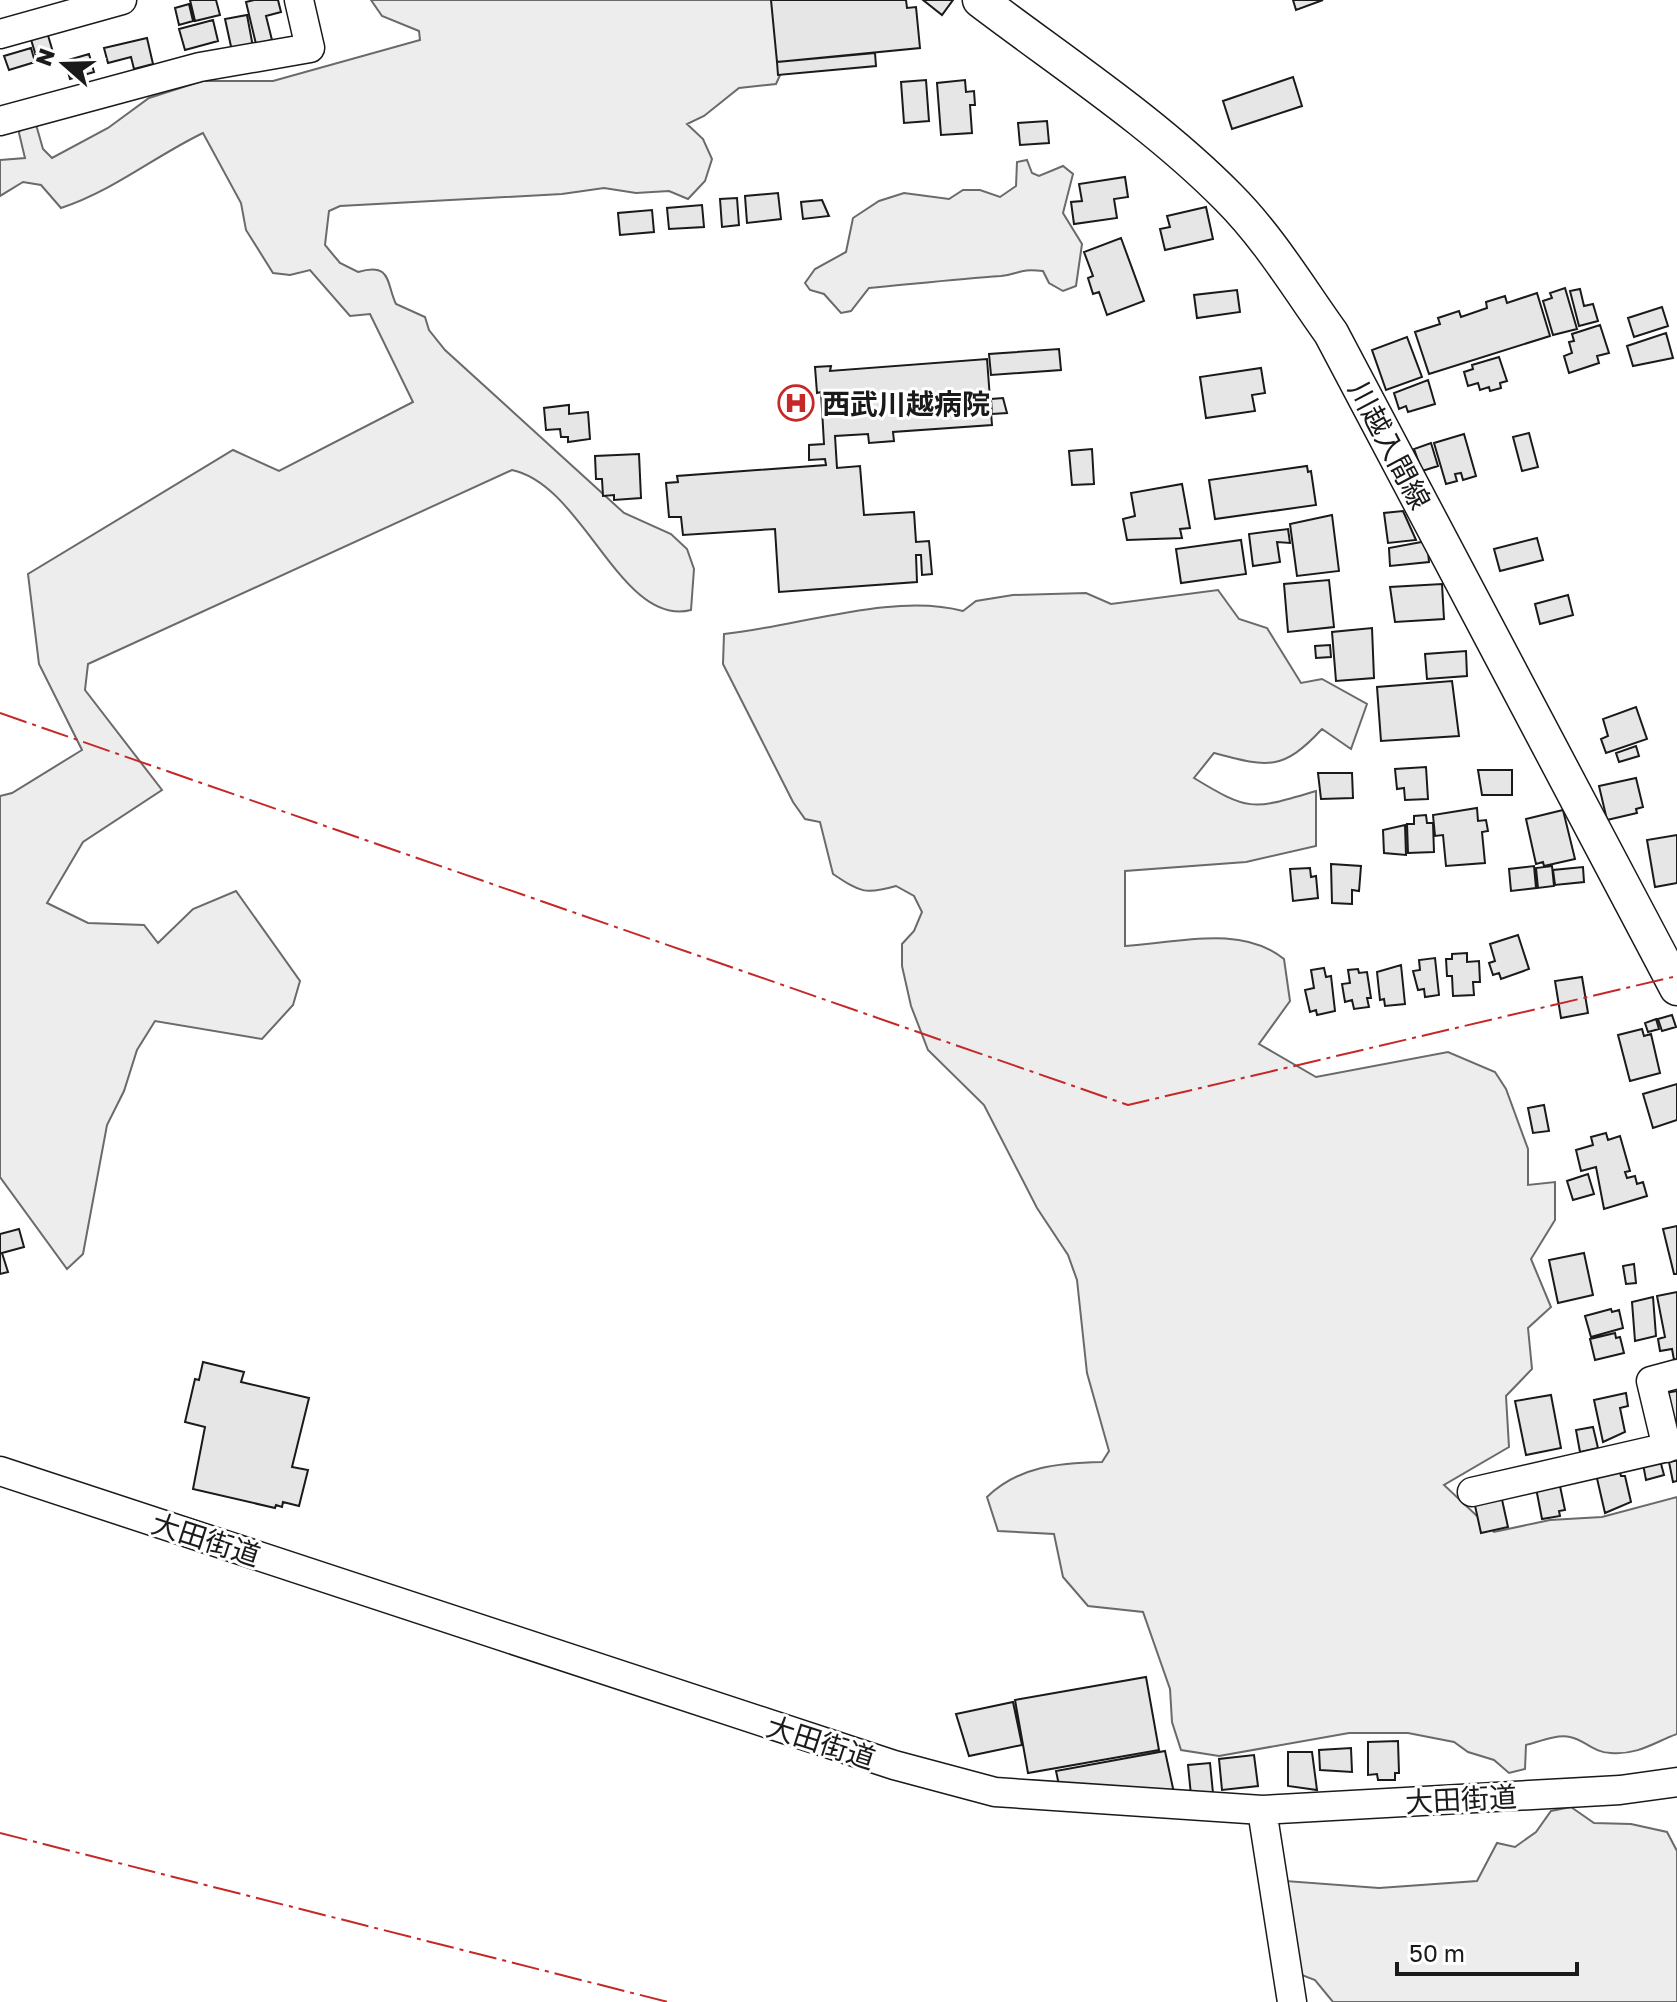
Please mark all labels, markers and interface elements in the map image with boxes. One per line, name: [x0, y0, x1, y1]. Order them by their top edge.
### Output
north arrow: [24, 24, 104, 104]
text: N: [29, 45, 60, 69]
street label: 川越入間線: [1343, 375, 1437, 515]
hospital icon: 西武川越病院: [777, 384, 815, 422]
place label: 西武川越病院: [822, 387, 990, 420]
street label: 大田街道: [148, 1506, 264, 1572]
street label: 大田街道: [763, 1709, 879, 1775]
street label: 大田街道: [1404, 1780, 1518, 1818]
scale bar: [1397, 1926, 1577, 1976]
text: 50 m: [1409, 1938, 1465, 1967]

